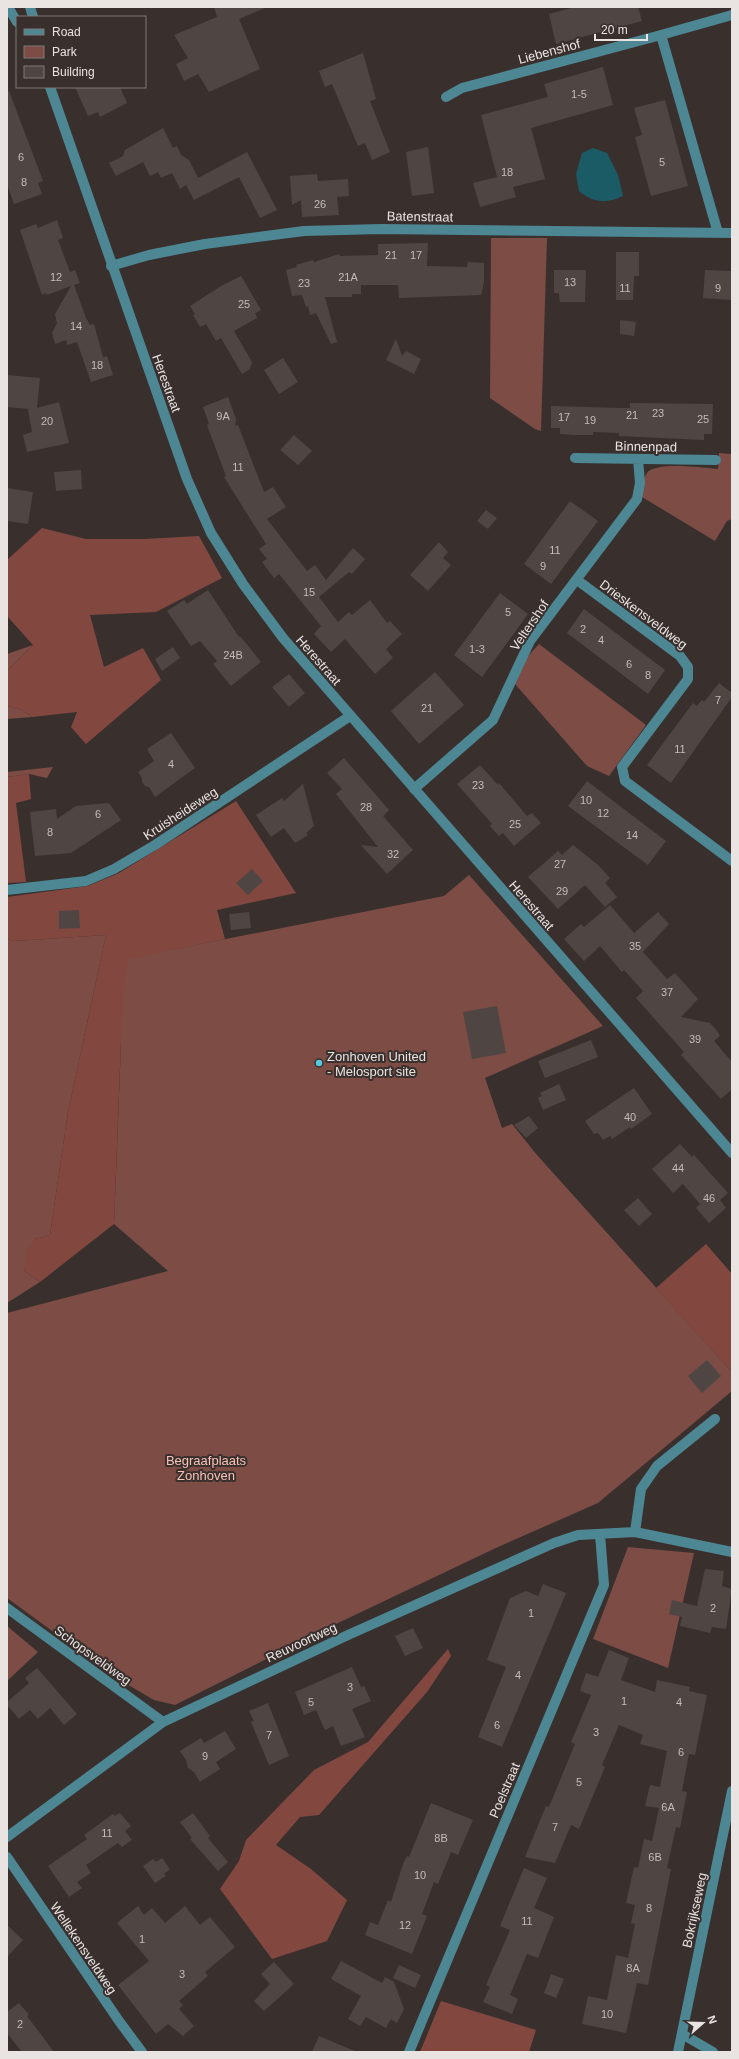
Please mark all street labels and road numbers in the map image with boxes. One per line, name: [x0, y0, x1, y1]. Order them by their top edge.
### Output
street label: Liebenshof: [516, 36, 582, 67]
street label: Batenstraat: [387, 208, 454, 225]
street label: Herestraat: [149, 352, 184, 415]
street label: Binnenpad: [615, 438, 677, 455]
street label: Drieskensveldweg: [597, 577, 690, 652]
street label: Veltershof: [507, 597, 552, 653]
street label: Herestraat: [293, 633, 344, 688]
street label: Kruisheideweg: [140, 784, 220, 843]
street label: Herestraat: [506, 878, 557, 933]
street label: Reuvoortweg: [263, 1619, 339, 1665]
street label: Schopsveldweg: [51, 1623, 134, 1688]
street label: Poelstraat: [486, 1760, 523, 1820]
street label: Bokrijkseweg: [679, 1871, 710, 1949]
street label: Wellekensveldweg: [47, 1900, 120, 1997]

